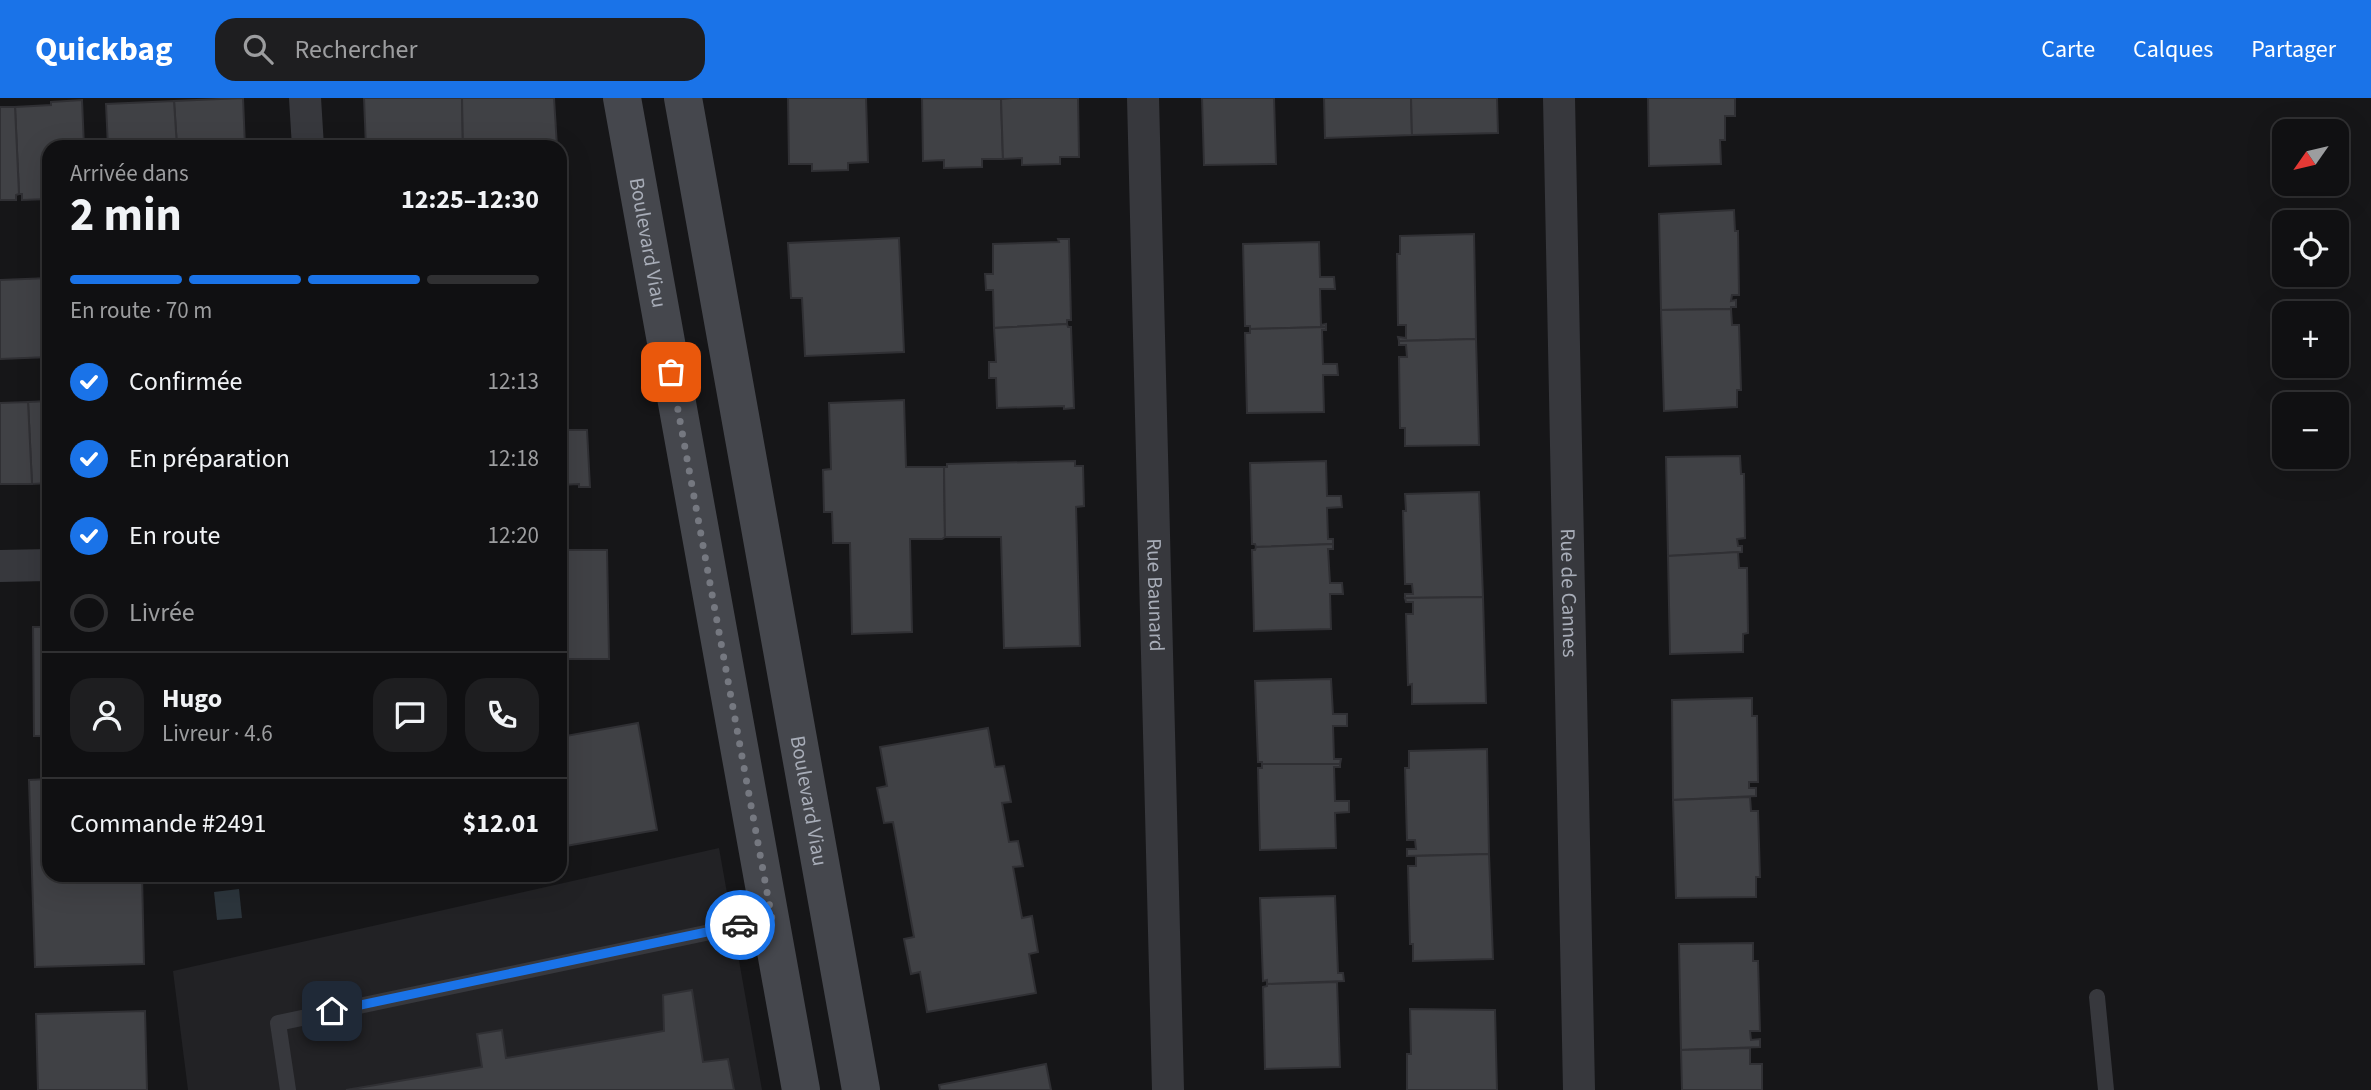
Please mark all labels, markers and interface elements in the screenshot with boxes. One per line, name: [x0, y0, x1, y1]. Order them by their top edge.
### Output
search box: [215, 18, 705, 81]
text: Quickbag: [35, 26, 173, 73]
icon: search: [239, 30, 277, 68]
text: Rechercher: [295, 31, 418, 68]
text: Carte: [2041, 32, 2095, 67]
text: Calques: [2133, 32, 2213, 67]
text: Partager: [2251, 32, 2336, 67]
north arrow: [2272, 119, 2348, 196]
map controls: [2272, 119, 2349, 469]
text: Arrivée dans: [70, 157, 189, 190]
street label: Boulevard Viau: [622, 175, 675, 310]
text: 12:25–12:30: [401, 181, 539, 218]
text: 2 min: [70, 183, 182, 248]
button: locate: [2272, 210, 2349, 287]
text: En route · 70 m: [70, 294, 212, 327]
button: +: [2272, 301, 2349, 378]
pin: [641, 342, 701, 402]
icon: bag: [652, 353, 690, 391]
icon: check: [70, 363, 108, 401]
text: Confirmée: [129, 363, 243, 400]
text: 12:13: [488, 365, 539, 398]
button: −: [2272, 392, 2349, 469]
icon: check: [70, 440, 108, 478]
text: En préparation: [129, 440, 290, 477]
text: 12:18: [488, 442, 539, 475]
icon: check: [70, 517, 108, 555]
text: En route: [129, 517, 220, 554]
text: 12:20: [488, 519, 539, 552]
street label: Rue de Cannes: [1553, 528, 1585, 658]
street label: Rue Baunard: [1139, 538, 1172, 652]
text: Livrée: [129, 594, 195, 631]
button: person: [70, 678, 144, 752]
button: chat: [373, 678, 447, 752]
button: phone: [465, 678, 539, 752]
text: Hugo: [162, 680, 222, 717]
text: Livreur · 4.6: [162, 717, 273, 750]
street label: Boulevard Viau: [783, 733, 836, 868]
text: Commande #2491: [70, 805, 267, 842]
text: $12.01: [463, 805, 539, 842]
courier: [705, 890, 775, 960]
icon: car: [721, 906, 759, 944]
pin: [302, 981, 362, 1041]
icon: home: [313, 992, 351, 1030]

